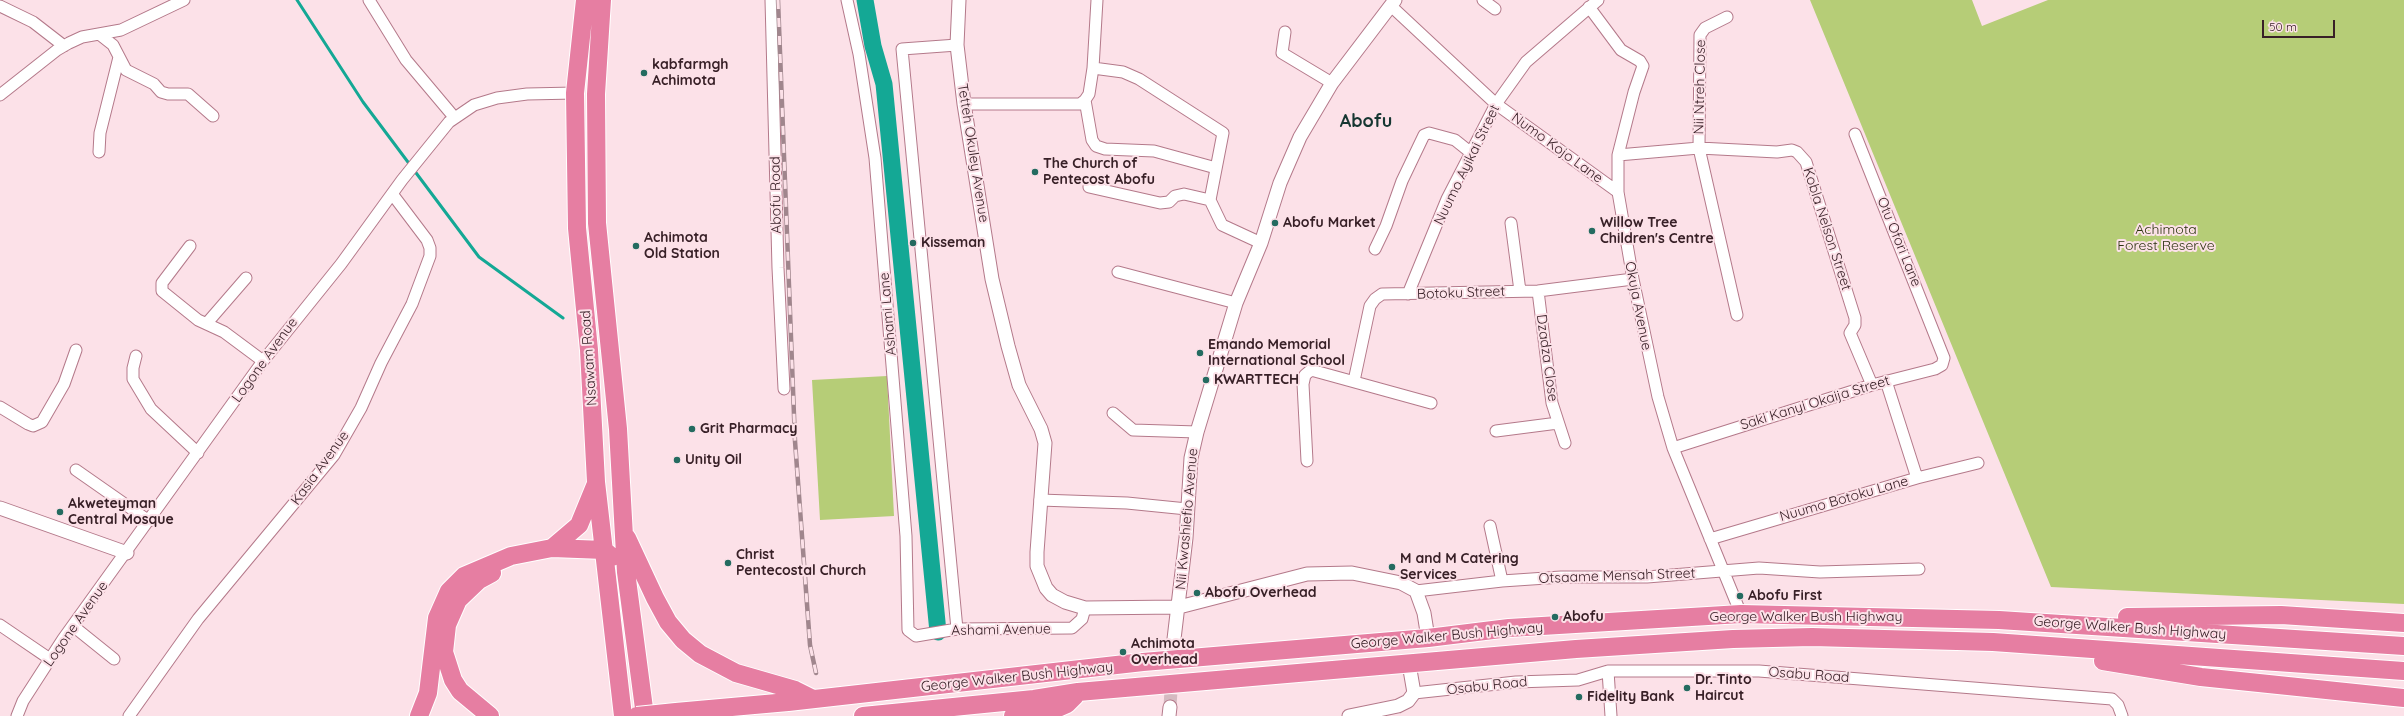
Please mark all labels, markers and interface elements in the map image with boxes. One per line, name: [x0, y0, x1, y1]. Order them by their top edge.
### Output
scale bar: [2264, 12, 2337, 38]
text: 50 m: [2269, 19, 2297, 34]
street label: Nii Ntreh Close: [1691, 39, 1709, 135]
place label: kabfarmgh Achimota: [652, 57, 729, 90]
marker: kabfarmgh Achimota: [639, 68, 649, 78]
street label: Tetteh Okuley Avenue: [954, 82, 992, 224]
street label: Nuumo Ayikai Street: [1431, 102, 1503, 228]
street label: Numo Kojo Lane: [1508, 109, 1606, 187]
district label: Abofu: [1340, 111, 1392, 133]
street label: Abofu Road: [767, 156, 785, 234]
place label: The Church of Pentecost Abofu: [1043, 156, 1155, 188]
street label: Kobla Nelson Street: [1799, 165, 1855, 293]
marker: The Church of Pentecost Abofu: [1030, 167, 1040, 177]
street label: Otu Ofori Lane: [1873, 195, 1925, 289]
place label: Abofu Market: [1283, 215, 1376, 231]
place label: Willow Tree Children's Centre: [1600, 215, 1714, 248]
marker: Abofu Market: [1270, 218, 1280, 228]
park label: Achimota Forest Reserve: [2117, 222, 2215, 254]
marker: Willow Tree Children's Centre: [1587, 226, 1597, 236]
place label: Achimota Old Station: [644, 230, 720, 262]
place label: Kisseman: [921, 235, 985, 251]
marker: Kisseman: [908, 238, 918, 248]
marker: Achimota Old Station: [631, 241, 641, 251]
street label: Okuja Avenue: [1621, 260, 1655, 352]
street label: Ashami Lane: [876, 272, 900, 356]
street label: Botoku Street: [1417, 283, 1505, 303]
street label: Nsawam Road: [577, 310, 601, 406]
street label: Dzadza Close: [1533, 313, 1561, 403]
street label: Logone Avenue: [229, 314, 301, 406]
place label: Emando Memorial International School: [1208, 337, 1345, 370]
marker: Emando Memorial International School: [1195, 348, 1205, 358]
place label: KWARTTECH: [1214, 372, 1299, 388]
street label: Saki Kanyi Okaija Street: [1738, 372, 1892, 434]
marker: KWARTTECH: [1201, 375, 1211, 385]
place label: Grit Pharmacy: [700, 421, 797, 437]
marker: Grit Pharmacy: [687, 424, 697, 434]
street label: Kasia Avenue: [287, 428, 353, 508]
street label: Nii Kwashiefio Avenue: [1172, 448, 1202, 590]
place label: Unity Oil: [685, 452, 742, 468]
marker: Unity Oil: [672, 455, 682, 465]
street label: Nuumo Botoku Lane: [1778, 473, 1910, 525]
place label: Akweteyman Central Mosque: [68, 496, 174, 528]
marker: Akweteyman Central Mosque: [55, 507, 65, 517]
place label: Christ Pentecostal Church: [736, 547, 866, 580]
place label: M and M Catering Services: [1400, 551, 1519, 584]
marker: Christ Pentecostal Church: [723, 558, 733, 568]
marker: M and M Catering Services: [1387, 562, 1397, 572]
street label: Otsaame Mensah Street: [1538, 565, 1696, 587]
street label: Logone Avenue: [40, 578, 112, 670]
place label: Abofu Overhead: [1205, 585, 1317, 601]
marker: Abofu Overhead: [1192, 588, 1202, 598]
place label: Abofu First: [1748, 588, 1822, 604]
marker: Abofu First: [1735, 591, 1745, 601]
place label: Abofu: [1563, 609, 1604, 625]
street label: George Walker Bush Highway: [1709, 609, 1903, 625]
marker: Abofu: [1550, 612, 1560, 622]
street label: George Walker Bush Highway: [2033, 613, 2227, 643]
street label: George Walker Bush Highway: [1350, 619, 1544, 653]
street label: Ashami Avenue: [951, 621, 1051, 639]
place label: Achimota Overhead: [1131, 636, 1198, 668]
marker: Achimota Overhead: [1118, 647, 1128, 657]
street label: George Walker Bush Highway: [920, 659, 1114, 695]
street label: Osabu Road: [1768, 664, 1850, 686]
place label: Dr. Tinto Haircut: [1695, 672, 1752, 704]
street label: Osabu Road: [1446, 673, 1528, 699]
marker: Dr. Tinto Haircut: [1682, 683, 1692, 693]
place label: Fidelity Bank: [1587, 689, 1674, 705]
marker: Fidelity Bank: [1574, 692, 1584, 702]

